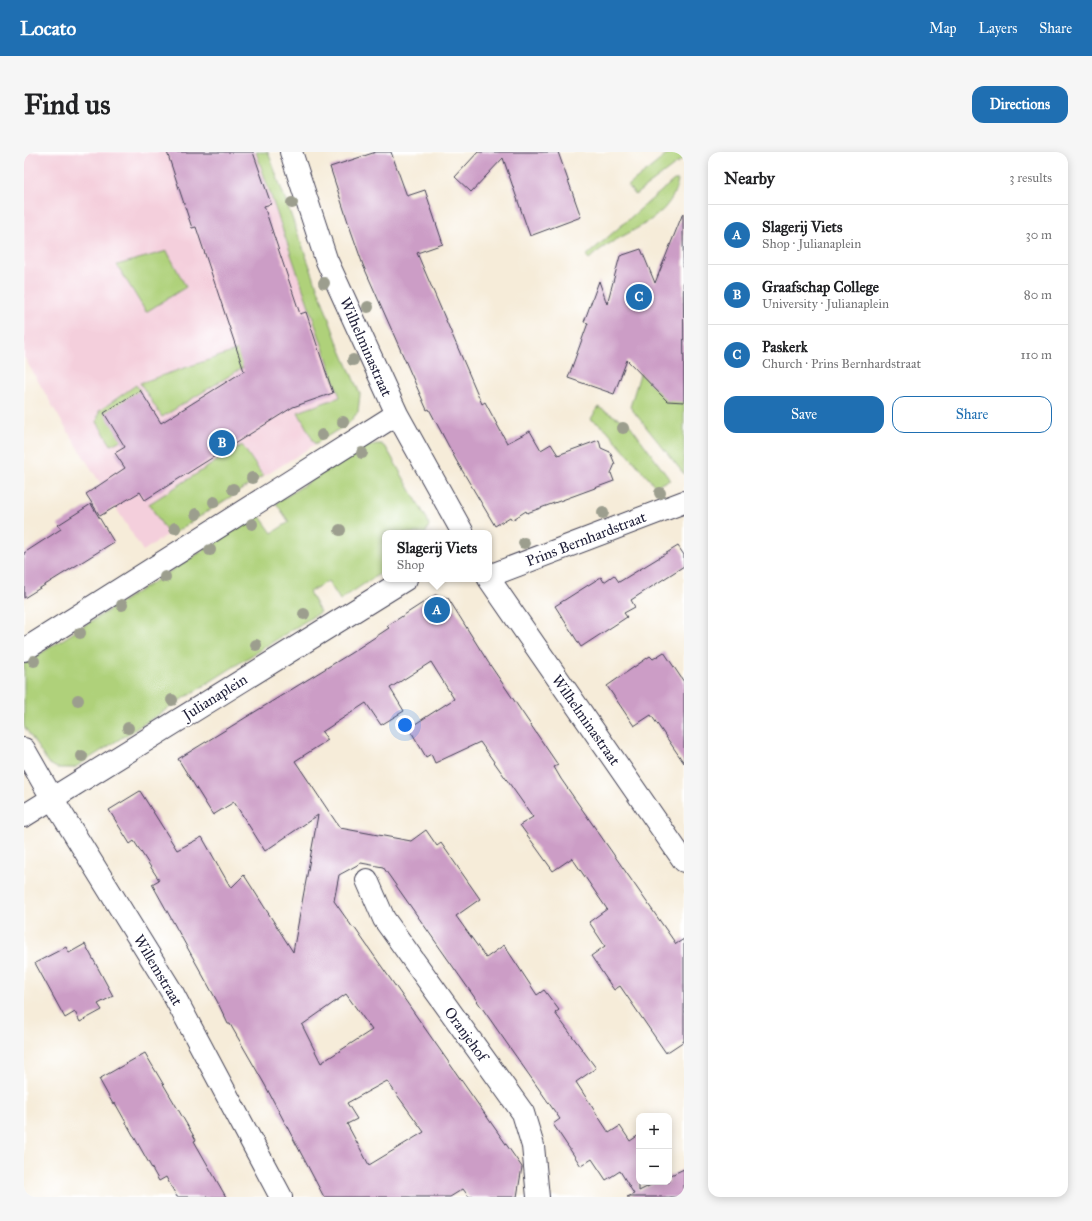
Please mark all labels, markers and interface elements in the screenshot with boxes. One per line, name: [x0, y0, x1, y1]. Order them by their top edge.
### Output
text: Locato: [20, 17, 76, 40]
text: Map: [929, 20, 957, 37]
text: Layers: [979, 20, 1017, 37]
text: Share: [1039, 20, 1072, 37]
button: Directions: [972, 86, 1068, 123]
text: Find us: [24, 87, 110, 122]
text: Nearby: [724, 168, 775, 189]
text: 3 results: [1009, 170, 1052, 186]
text: Slagerij Viets: [762, 218, 842, 236]
text: A: [733, 227, 741, 243]
text: 30 m: [1026, 227, 1052, 243]
text: Shop · Julianaplein: [762, 236, 861, 252]
text: Graafschap College: [762, 278, 879, 296]
pin: C: [626, 282, 652, 312]
text: B: [733, 287, 741, 303]
text: 80 m: [1024, 287, 1052, 303]
street label: Wilhelminastraat: [336, 295, 396, 400]
text: University · Julianaplein: [762, 296, 889, 312]
text: Paskerk: [762, 338, 808, 356]
text: C: [733, 347, 741, 363]
text: 110 m: [1020, 347, 1052, 363]
text: Church · Prins Bernhardstraat: [762, 356, 921, 372]
button: Save: [724, 396, 884, 433]
button: Share: [892, 396, 1052, 433]
pin: B: [209, 428, 235, 458]
street label: Prins Bernhardstraat: [523, 508, 649, 570]
popup: [382, 530, 492, 582]
text: Slagerij Viets: [397, 539, 477, 557]
text: Shop: [397, 557, 425, 573]
pin: A: [424, 595, 450, 625]
street label: Julianaplein: [178, 670, 251, 726]
street label: Wilhelminastraat: [548, 671, 624, 769]
your location: [395, 715, 415, 735]
street label: Willemstraat: [130, 931, 187, 1009]
street label: Oranjehof: [440, 1003, 493, 1067]
map controls: [636, 1113, 672, 1185]
button: +: [636, 1113, 672, 1149]
button: −: [636, 1149, 672, 1185]

